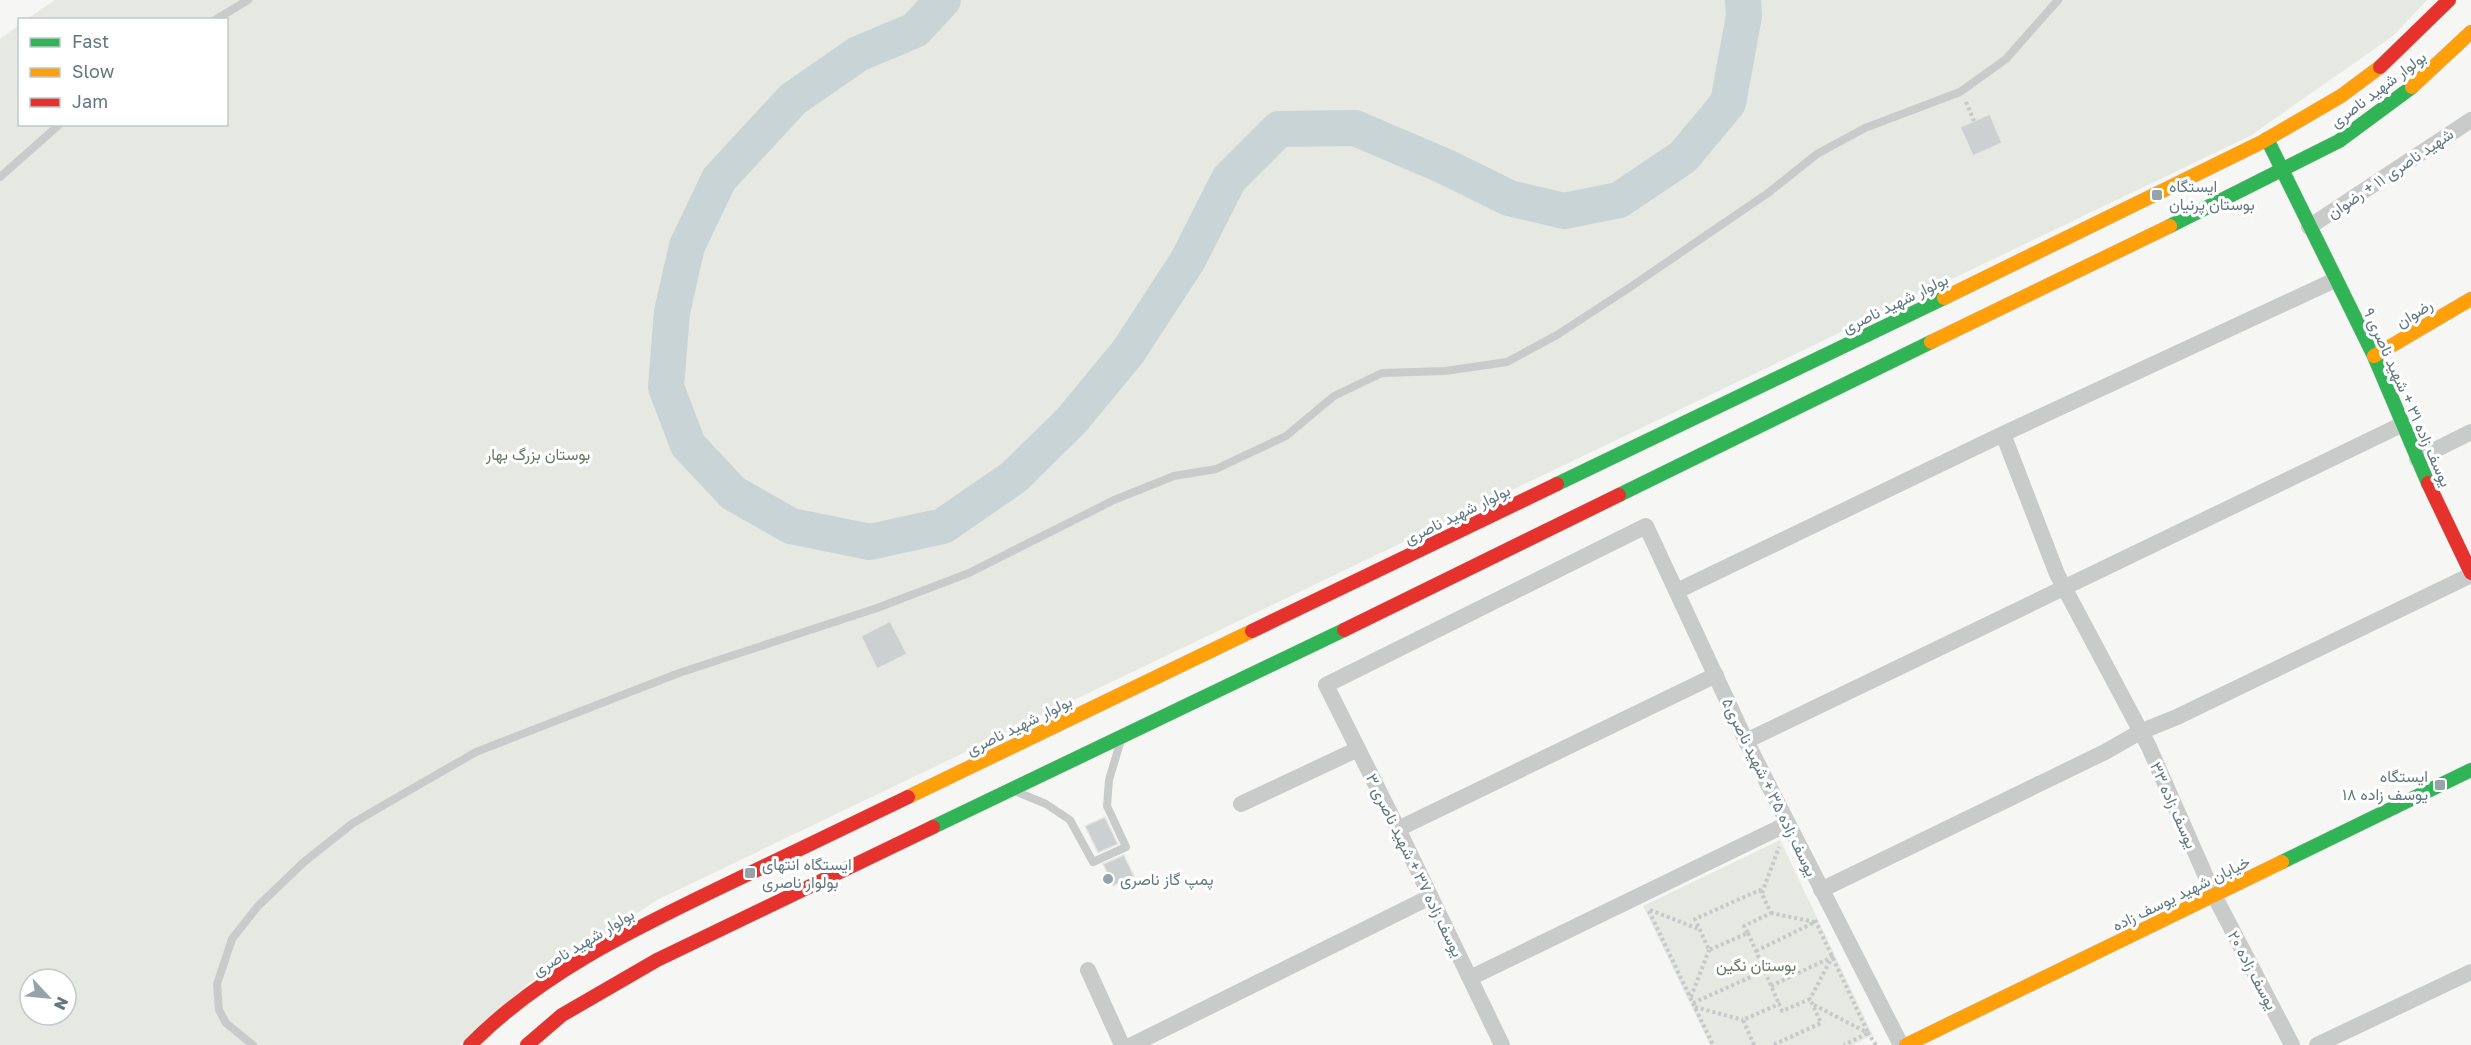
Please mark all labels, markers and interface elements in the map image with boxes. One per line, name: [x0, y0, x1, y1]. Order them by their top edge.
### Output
legend: [18, 18, 228, 126]
text: Fast: [72, 30, 109, 52]
street label: بولوار شهید ناصری: [2326, 46, 2431, 132]
text: Slow: [72, 60, 115, 82]
text: Jam: [72, 90, 108, 112]
street label: شهید ناصری ۱۱ + رضوان: [2323, 123, 2457, 223]
place label: ایستگاه بوستان پرنیان: [2169, 176, 2255, 216]
marker: ایستگاه بوستان پرنیان: [2150, 188, 2164, 202]
street label: بولوار شهید ناصری: [1839, 269, 1952, 338]
street label: رضوان: [2392, 294, 2436, 333]
street label: یوسف زاده ۳۱ + شهید ناصری ۹: [2359, 304, 2457, 490]
park label: بوستان بزرگ بهار: [485, 444, 590, 465]
street label: بولوار شهید ناصری: [1401, 480, 1514, 549]
street label: بولوار شهید ناصری: [963, 691, 1076, 760]
street label: یوسف زاده ۳۵ + شهید ناصری۵: [1717, 694, 1822, 880]
street label: یوسف زاده ۳۳: [2145, 759, 2202, 852]
place label: ایستگاه یوسف زاده ۱۸: [2342, 766, 2428, 805]
street label: یوسف زاده ۳۷ + شهید ناصری ۳: [1361, 770, 1468, 961]
marker: ایستگاه یوسف زاده ۱۸: [2433, 778, 2447, 792]
street label: خیابان شهید یوسف زاده: [2109, 851, 2254, 936]
place label: ایستگاه انتهای بولوار ناصری: [762, 854, 852, 893]
marker: ایستگاه انتهای بولوار ناصری: [743, 866, 757, 880]
place label: پمپ گاز ناصری: [1120, 869, 1213, 891]
marker: پمپ گاز ناصری: [1101, 872, 1115, 886]
street label: بولوار شهید ناصری: [528, 904, 638, 981]
street label: یوسف زاده ۲۰: [2223, 927, 2282, 1014]
park label: بوستان نگین: [1716, 955, 1796, 976]
north arrow: [18, 967, 78, 1027]
text: N: [50, 994, 73, 1013]

